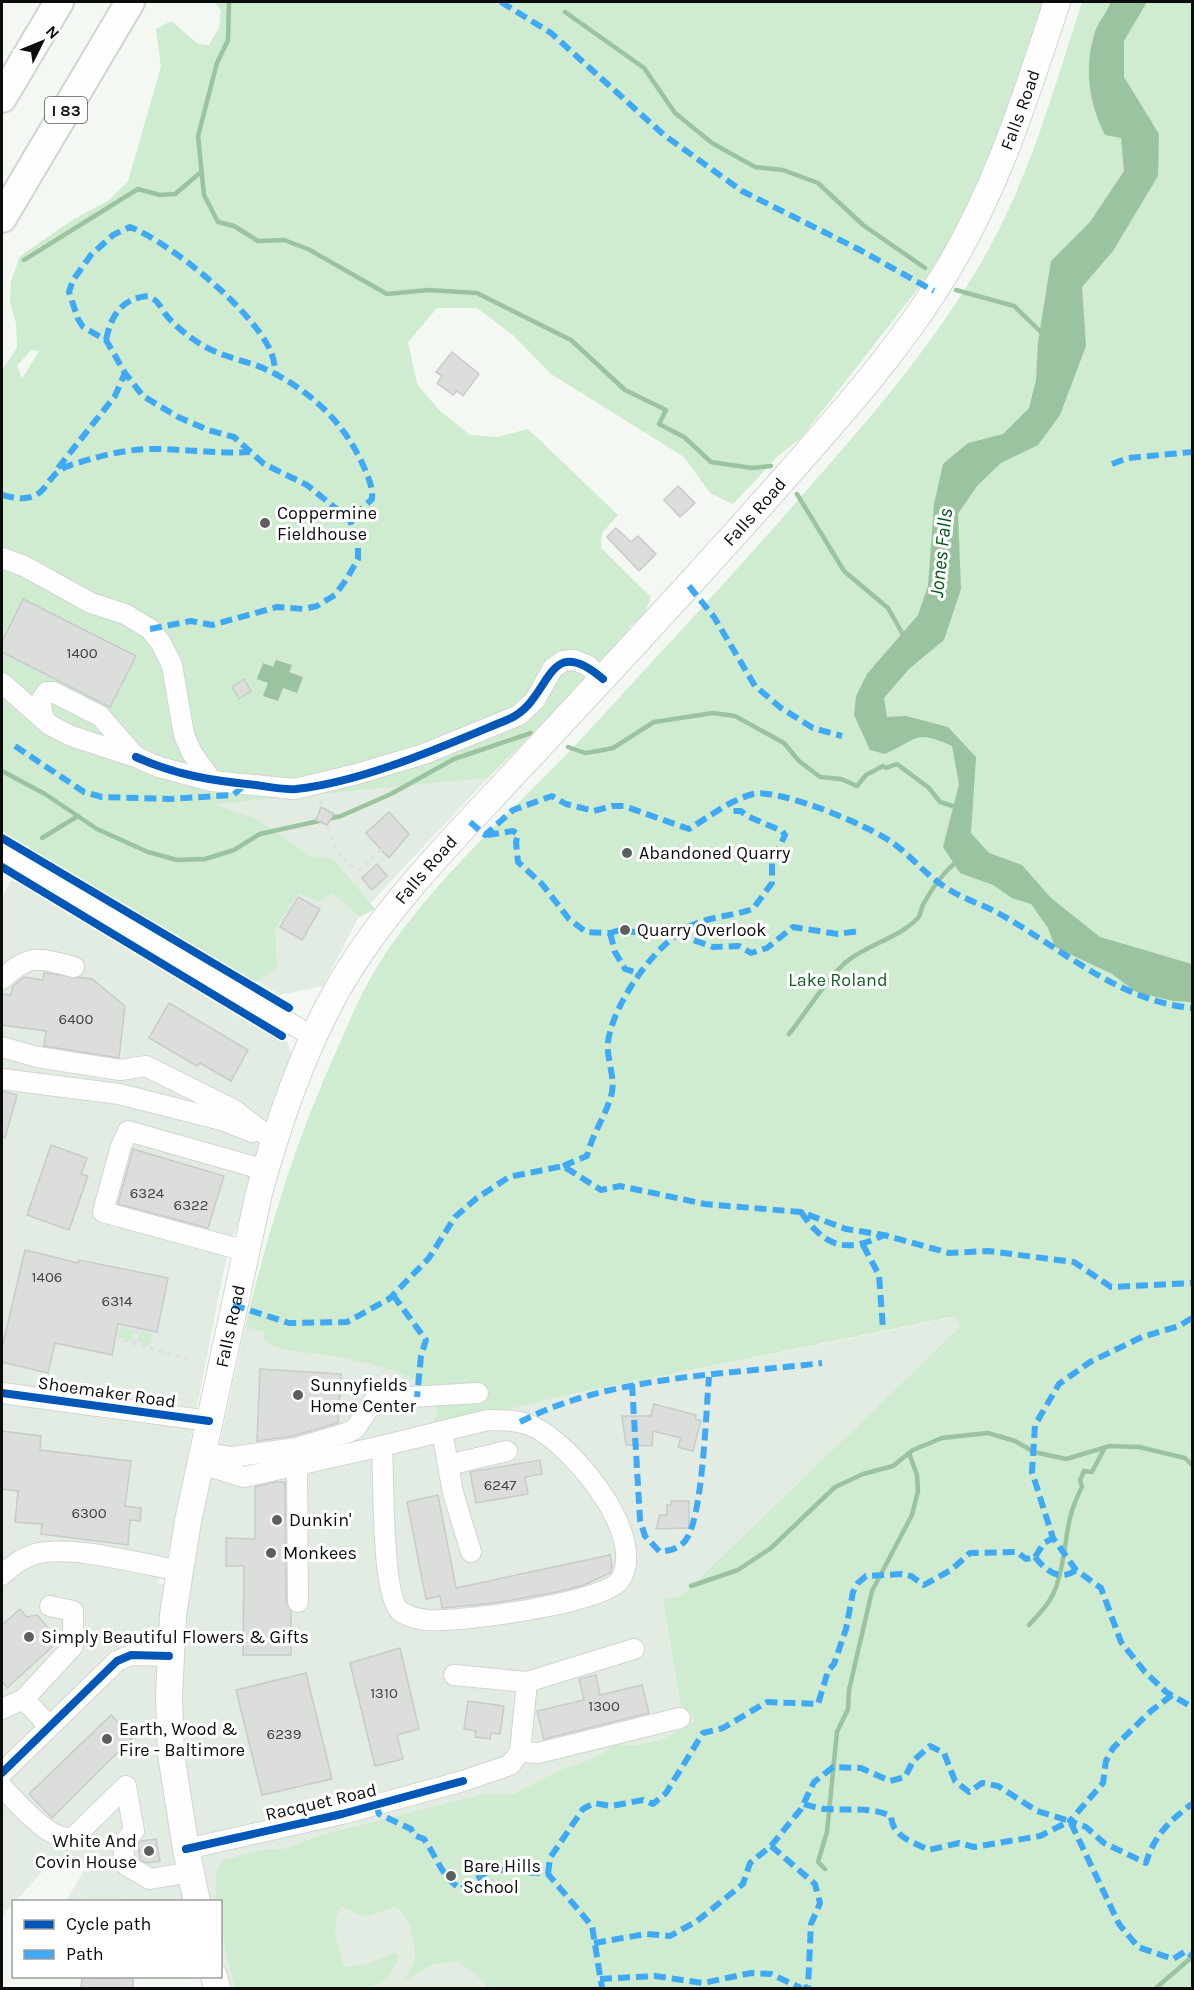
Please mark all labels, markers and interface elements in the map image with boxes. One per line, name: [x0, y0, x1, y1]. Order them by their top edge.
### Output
north arrow: [12, 12, 72, 72]
text: N: [42, 21, 63, 43]
street label: Falls Road: [995, 67, 1045, 153]
road number: I 83: [45, 97, 87, 123]
street label: Falls Road: [718, 473, 791, 551]
place label: Coppermine Fieldhouse: [277, 502, 377, 545]
water label: Jones Falls: [925, 507, 957, 599]
marker: Coppermine Fieldhouse: [258, 516, 272, 530]
house number: 1400: [66, 644, 98, 662]
street label: Falls Road: [390, 831, 462, 909]
place label: Abandoned Quarry: [639, 842, 791, 864]
marker: Abandoned Quarry: [620, 846, 634, 860]
place label: Quarry Overlook: [637, 919, 766, 941]
marker: Quarry Overlook: [618, 923, 632, 937]
park label: Lake Roland: [788, 969, 888, 991]
house number: 6400: [59, 1010, 93, 1028]
house number: 6324: [130, 1184, 165, 1202]
house number: 6322: [174, 1196, 208, 1214]
house number: 1406: [32, 1268, 62, 1286]
street label: Falls Road: [211, 1283, 250, 1370]
house number: 6314: [102, 1292, 133, 1310]
street label: Shoemaker Road: [37, 1371, 177, 1413]
place label: Sunnyfields Home Center: [310, 1374, 416, 1417]
marker: Sunnyfields Home Center: [291, 1388, 305, 1402]
house number: 6247: [484, 1476, 516, 1494]
house number: 6300: [71, 1504, 107, 1522]
place label: Dunkin': [289, 1509, 351, 1531]
marker: Dunkin': [270, 1513, 284, 1527]
place label: Monkees: [283, 1542, 357, 1564]
marker: Monkees: [264, 1546, 278, 1560]
place label: Simply Beautiful Flowers & Gifts: [41, 1626, 309, 1648]
marker: Simply Beautiful Flowers & Gifts: [22, 1630, 36, 1644]
house number: 1310: [370, 1684, 398, 1702]
house number: 1300: [588, 1697, 620, 1715]
place label: Earth, Wood & Fire - Baltimore: [119, 1718, 245, 1761]
house number: 6239: [267, 1725, 301, 1743]
marker: Earth, Wood & Fire - Baltimore: [100, 1732, 114, 1746]
street label: Racquet Road: [263, 1779, 379, 1825]
place label: White And Covin House: [35, 1830, 137, 1873]
marker: White And Covin House: [142, 1844, 156, 1858]
place label: Bare Hills School: [463, 1855, 541, 1898]
marker: Bare Hills School: [444, 1869, 458, 1883]
legend: [12, 1900, 222, 1978]
text: Cycle path: [66, 1913, 151, 1935]
text: Path: [66, 1943, 104, 1965]

